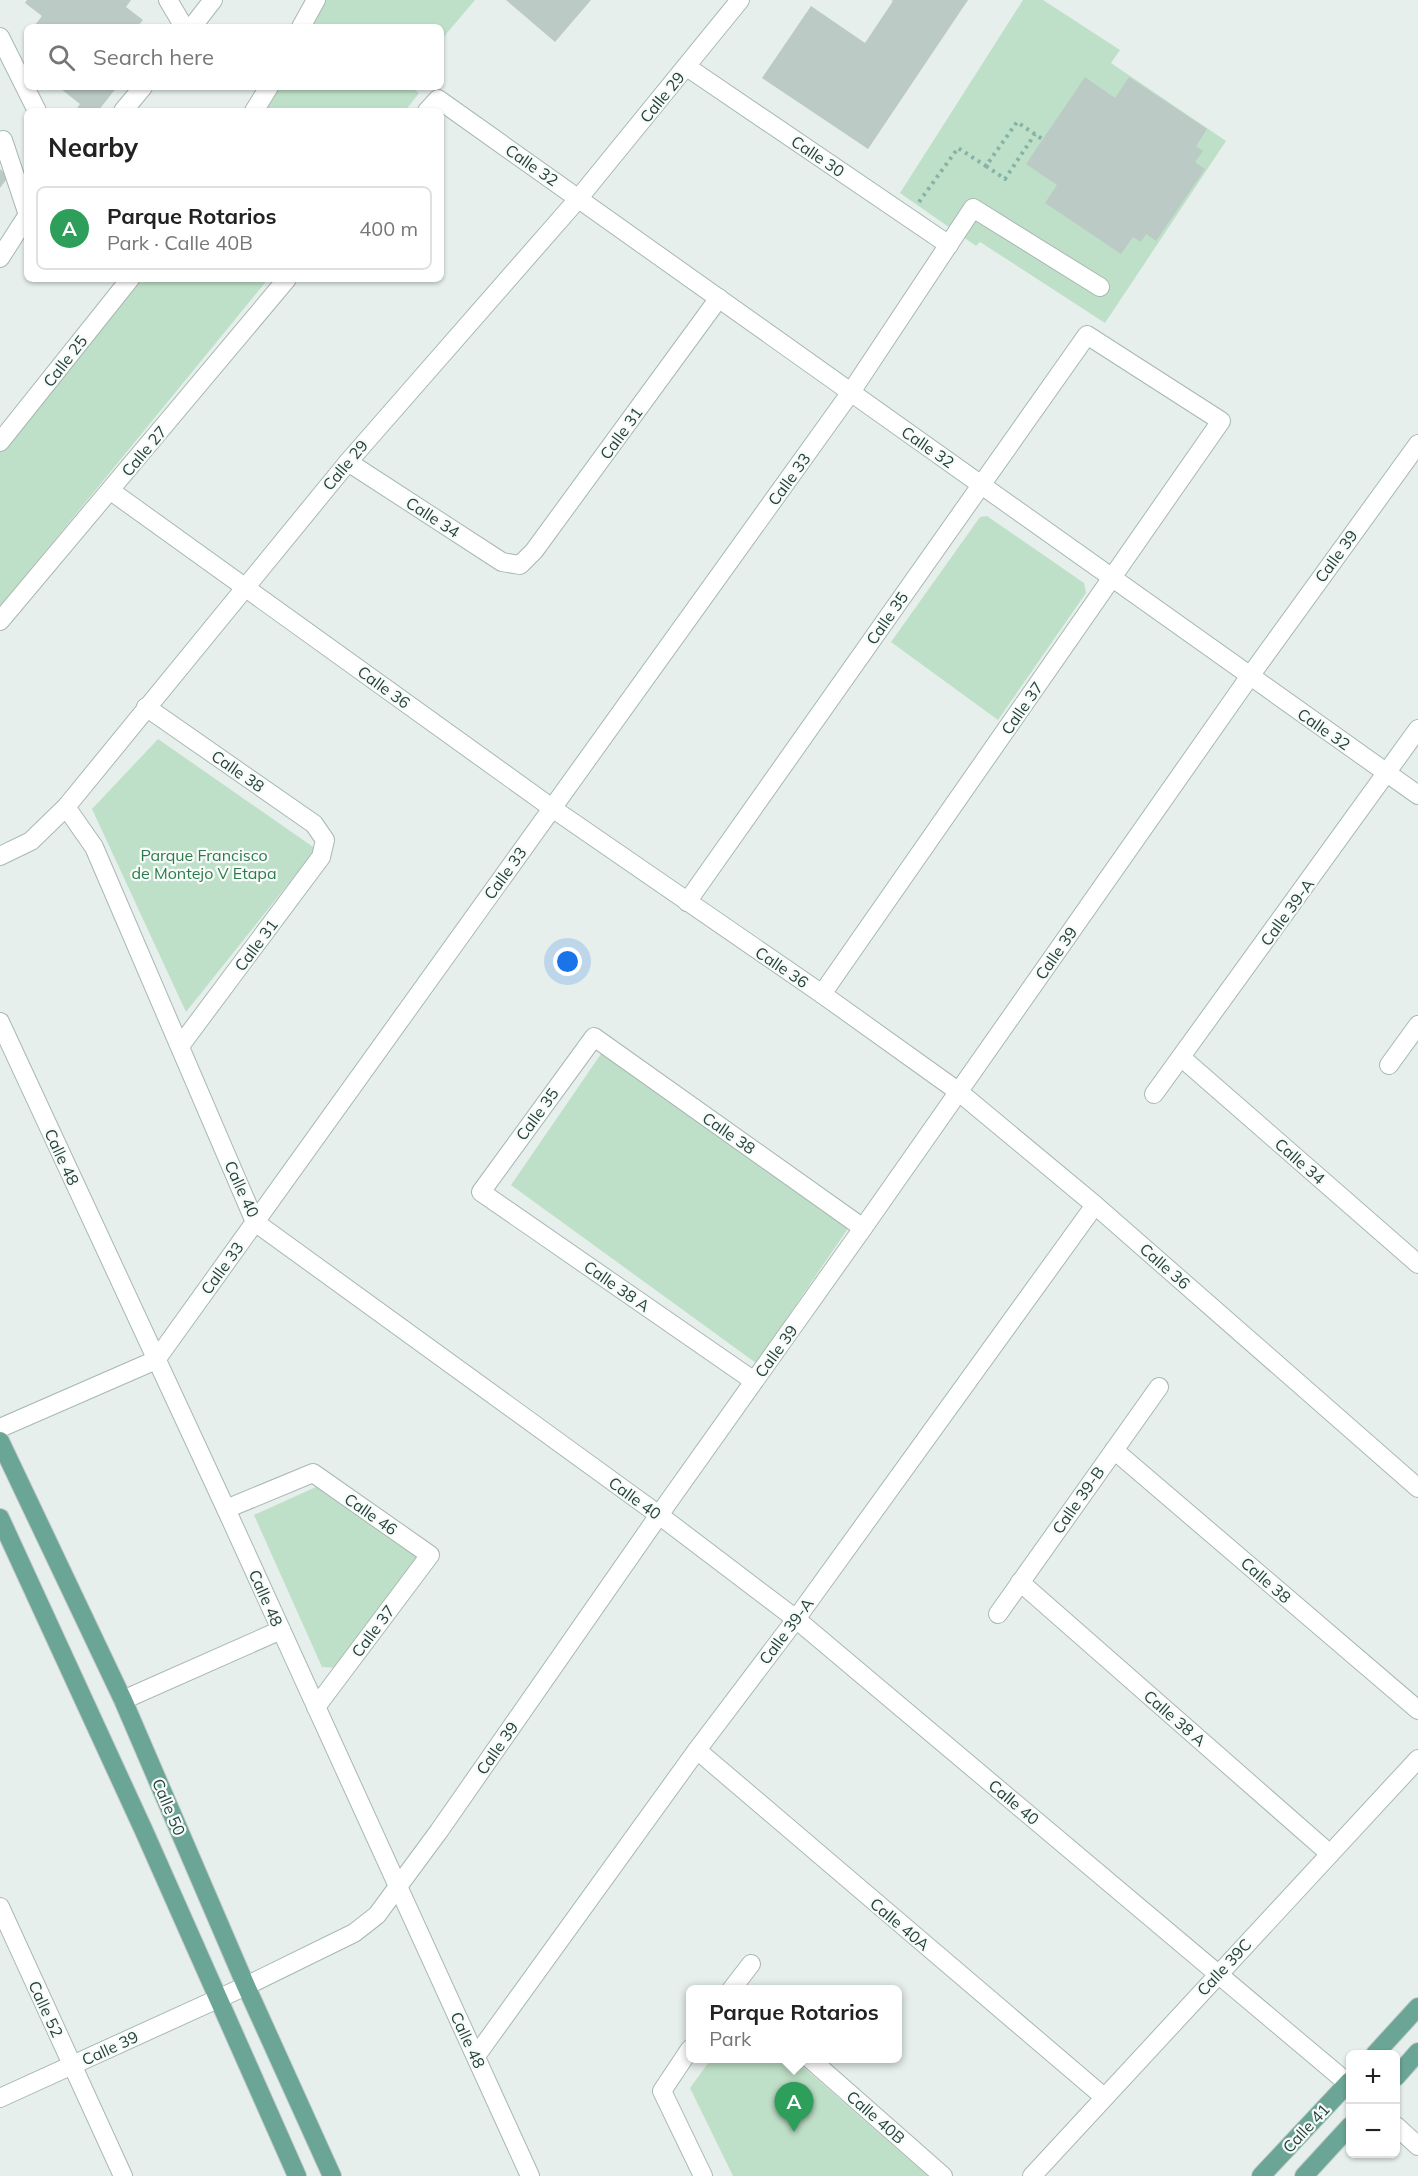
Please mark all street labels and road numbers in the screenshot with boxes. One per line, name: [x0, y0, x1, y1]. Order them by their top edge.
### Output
street label: Calle 29: [635, 67, 689, 127]
street label: Calle 30: [788, 131, 848, 181]
street label: Calle 32: [502, 140, 562, 190]
street label: Calle 25: [39, 331, 91, 391]
street label: Calle 31: [595, 403, 647, 463]
street label: Calle 27: [117, 422, 171, 480]
street label: Calle 32: [898, 422, 958, 472]
street label: Calle 29: [318, 436, 372, 494]
street label: Calle 33: [763, 449, 815, 509]
street label: Calle 34: [402, 492, 464, 542]
street label: Calle 39: [1310, 526, 1362, 586]
street label: Calle 35: [862, 588, 912, 648]
street label: Calle 36: [354, 661, 414, 713]
street label: Calle 37: [997, 678, 1047, 738]
street label: Calle 32: [1294, 704, 1354, 754]
street label: Calle 38: [208, 746, 268, 796]
street label: Calle 33: [479, 843, 531, 903]
street label: Calle 39-A: [1256, 874, 1318, 950]
street label: Calle 31: [230, 915, 282, 975]
street label: Calle 39: [1031, 923, 1081, 983]
street label: Calle 36: [752, 942, 812, 992]
street label: Calle 35: [511, 1084, 563, 1144]
street label: Calle 38: [699, 1108, 759, 1158]
street label: Calle 48: [40, 1126, 84, 1188]
street label: Calle 34: [1271, 1134, 1329, 1188]
street label: Calle 40: [220, 1158, 264, 1220]
street label: Calle 33: [196, 1238, 248, 1298]
street label: Calle 36: [1136, 1239, 1194, 1293]
street label: Calle 38 A: [580, 1256, 654, 1316]
street label: Calle 39: [750, 1321, 802, 1381]
street label: Calle 39-B: [1048, 1462, 1108, 1538]
street label: Calle 40: [605, 1472, 665, 1524]
street label: Calle 46: [341, 1489, 401, 1539]
street label: Calle 38: [1237, 1553, 1295, 1607]
street label: Calle 48: [245, 1567, 287, 1629]
street label: Calle 39-A: [754, 1594, 818, 1668]
street label: Calle 37: [347, 1601, 399, 1661]
street label: Calle 38 A: [1140, 1686, 1210, 1751]
street label: Calle 39: [472, 1718, 522, 1778]
street label: Calle 50: [148, 1775, 190, 1839]
street label: Calle 40: [985, 1775, 1043, 1829]
street label: Calle 40A: [866, 1893, 934, 1955]
street label: Calle 39C: [1193, 1934, 1256, 2000]
street label: Calle 52: [24, 1978, 68, 2040]
street label: Calle 48: [446, 2009, 490, 2071]
street label: Calle 39: [79, 2026, 141, 2070]
street label: Calle 40B: [843, 2086, 909, 2148]
street label: Calle 41: [1278, 2099, 1334, 2157]

